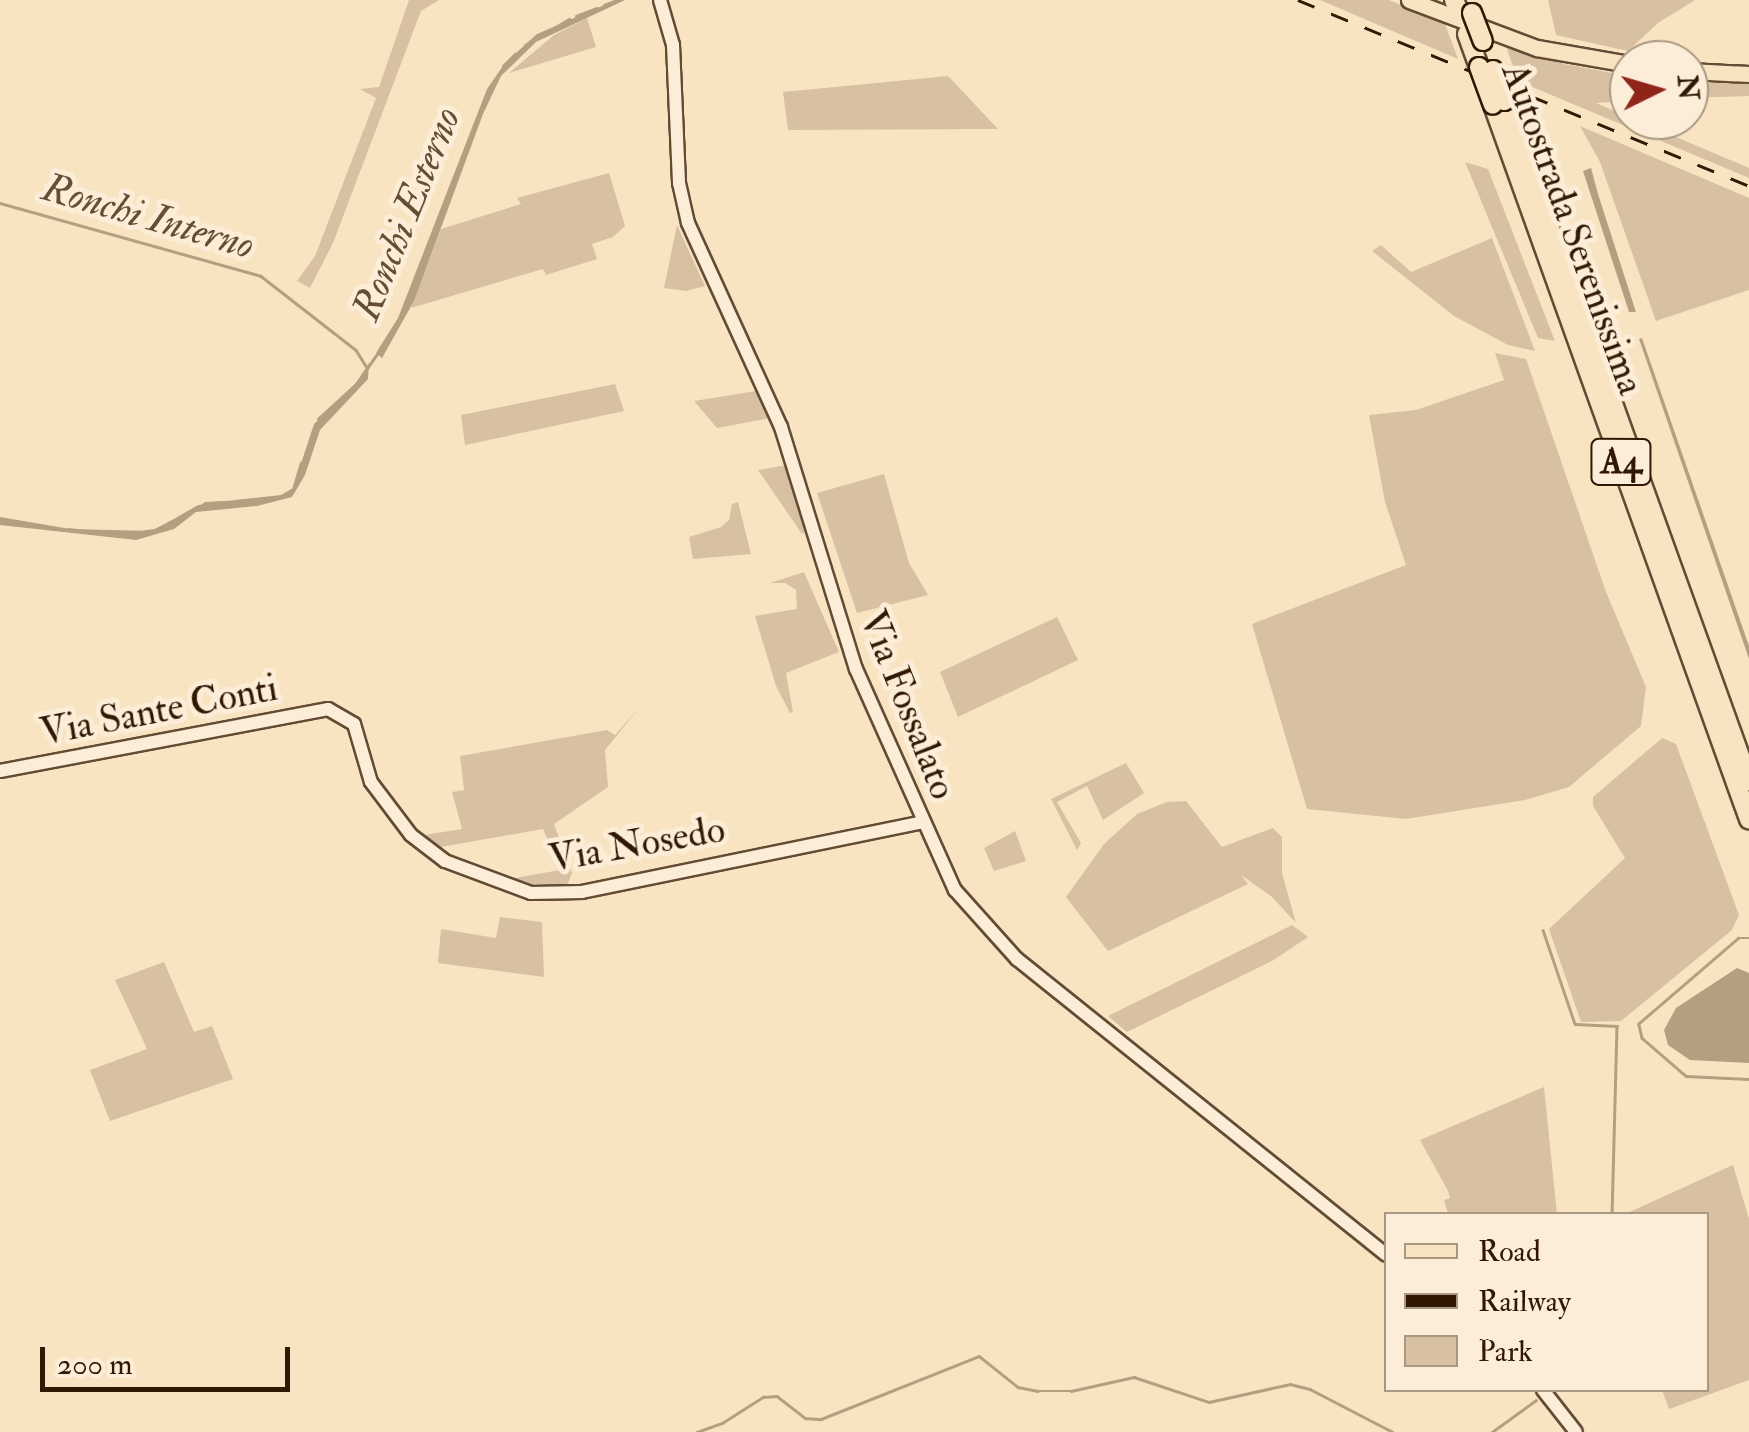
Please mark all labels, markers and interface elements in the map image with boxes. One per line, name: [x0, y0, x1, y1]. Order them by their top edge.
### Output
north arrow: [1609, 40, 1709, 140]
street label: Autostrada Serenissima: [1491, 57, 1653, 401]
text: N: [1669, 73, 1706, 102]
water label: Ronchi Esterno: [343, 101, 471, 327]
water label: Ronchi Interno: [37, 164, 259, 270]
road number: A4: [1588, 432, 1654, 492]
street label: Via Fossalato: [849, 604, 965, 806]
street label: Via Sante Conti: [36, 666, 282, 756]
street label: Via Nosedo: [545, 807, 729, 883]
legend: [1384, 1212, 1709, 1392]
text: Road: [1478, 1233, 1541, 1270]
text: Railway: [1478, 1283, 1571, 1320]
scale bar: [45, 1327, 295, 1389]
text: Park: [1478, 1333, 1533, 1370]
text: 200 m: [57, 1346, 133, 1383]

